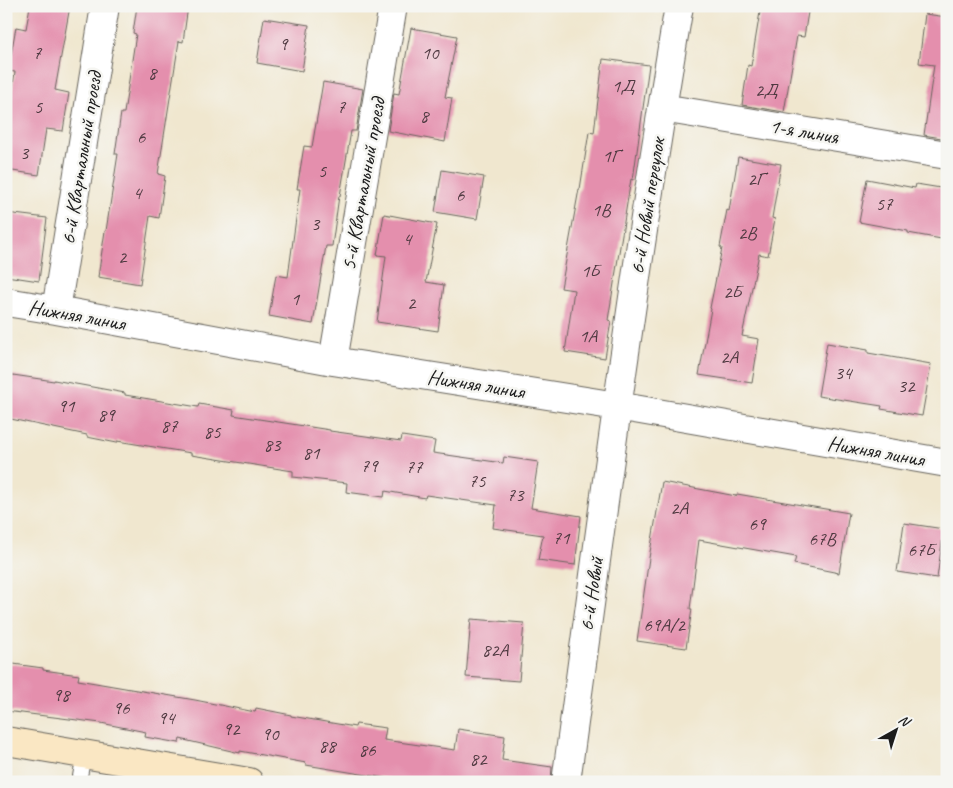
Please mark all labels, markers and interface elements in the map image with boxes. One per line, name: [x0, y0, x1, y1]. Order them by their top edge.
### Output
house number: 9: [279, 32, 289, 56]
house number: 7: [33, 41, 43, 65]
house number: 10: [421, 41, 440, 65]
house number: 8: [148, 61, 159, 85]
street label: 6-й Квартальный проезд: [55, 67, 108, 246]
house number: 1Д: [612, 74, 636, 98]
house number: 2Д: [755, 78, 779, 102]
street label: 5-й Квартальный проезд: [335, 93, 391, 272]
house number: 5: [34, 95, 44, 119]
house number: 7: [337, 95, 347, 119]
house number: 8: [420, 104, 431, 128]
street label: 1-я линия: [768, 112, 842, 150]
house number: 6: [137, 125, 147, 149]
street label: 6-й Новый переулок: [623, 134, 671, 276]
house number: 3: [20, 141, 30, 165]
house number: 1Г: [602, 144, 624, 168]
house number: 5: [318, 159, 328, 183]
house number: 2Г: [747, 167, 769, 191]
house number: 4: [133, 181, 144, 205]
house number: 6: [456, 183, 466, 207]
house number: 57: [875, 192, 894, 216]
house number: 1В: [592, 198, 611, 222]
house number: 3: [311, 212, 321, 236]
house number: 2В: [738, 221, 757, 245]
house number: 4: [403, 227, 414, 251]
house number: 2: [118, 245, 128, 269]
house number: 1Б: [581, 259, 602, 283]
house number: 2Б: [723, 280, 744, 304]
house number: 1: [291, 287, 301, 311]
house number: 2: [407, 291, 417, 315]
street label: Нижняя линия: [27, 294, 129, 337]
house number: 1А: [579, 324, 599, 348]
house number: 2А: [720, 345, 740, 369]
house number: 34: [834, 361, 854, 385]
street label: Нижняя линия: [426, 364, 528, 405]
house number: 32: [897, 374, 916, 398]
house number: 91: [57, 394, 76, 418]
house number: 89: [97, 403, 116, 427]
house number: 87: [160, 414, 179, 438]
house number: 85: [203, 420, 222, 444]
street label: Нижняя линия: [826, 430, 928, 473]
house number: 83: [263, 433, 282, 457]
house number: 81: [302, 441, 321, 465]
house number: 79: [360, 454, 379, 478]
house number: 77: [405, 455, 424, 479]
house number: 75: [468, 469, 487, 493]
house number: 73: [506, 483, 525, 507]
house number: 2А: [670, 496, 690, 520]
house number: 69: [748, 512, 767, 536]
house number: 71: [552, 526, 571, 550]
house number: 67В: [809, 527, 837, 551]
house number: 67Б: [908, 538, 938, 562]
street label: 6-й Новый: [573, 554, 609, 633]
house number: 69А/2: [643, 613, 686, 637]
house number: 82А: [482, 638, 510, 662]
house number: 98: [52, 683, 72, 707]
house number: 96: [112, 696, 131, 720]
house number: 94: [157, 706, 177, 730]
north arrow: [870, 706, 920, 756]
text: N: [895, 711, 914, 731]
house number: 92: [222, 717, 241, 741]
house number: 90: [261, 722, 280, 746]
house number: 88: [318, 734, 338, 758]
house number: 86: [358, 738, 377, 762]
house number: 82: [469, 747, 488, 771]

